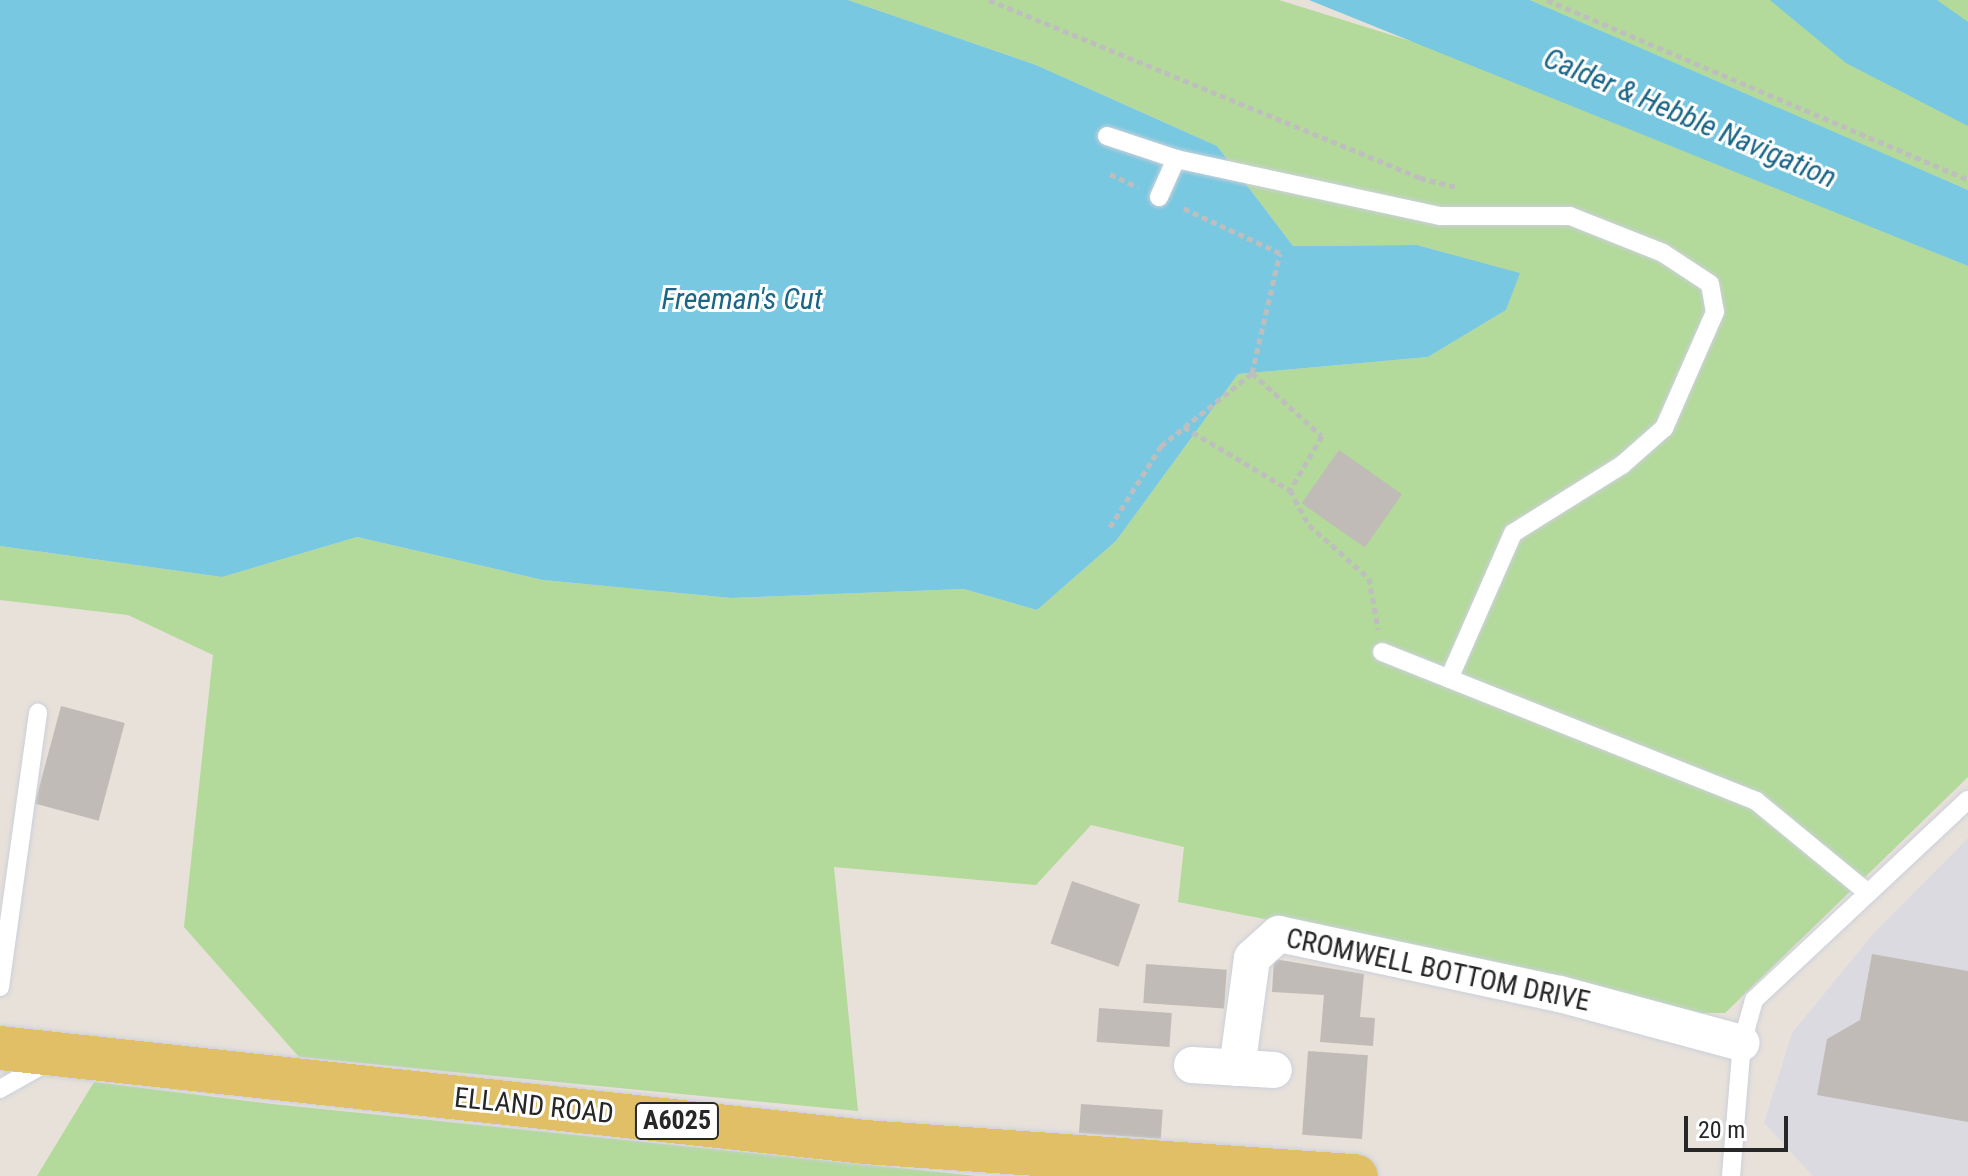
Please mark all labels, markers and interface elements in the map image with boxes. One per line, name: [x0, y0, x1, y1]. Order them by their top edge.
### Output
water label: Calder & Hebble Navigation: [1538, 40, 1842, 196]
water label: Freeman's Cut: [661, 281, 823, 317]
street label: CROMWELL BOTTOM DRIVE: [1283, 921, 1593, 1019]
street label: ELLAND ROAD: [453, 1081, 615, 1131]
road number: A6025: [633, 1099, 721, 1143]
scale bar: [1688, 1100, 1792, 1150]
text: 20 m: [1698, 1116, 1745, 1144]

